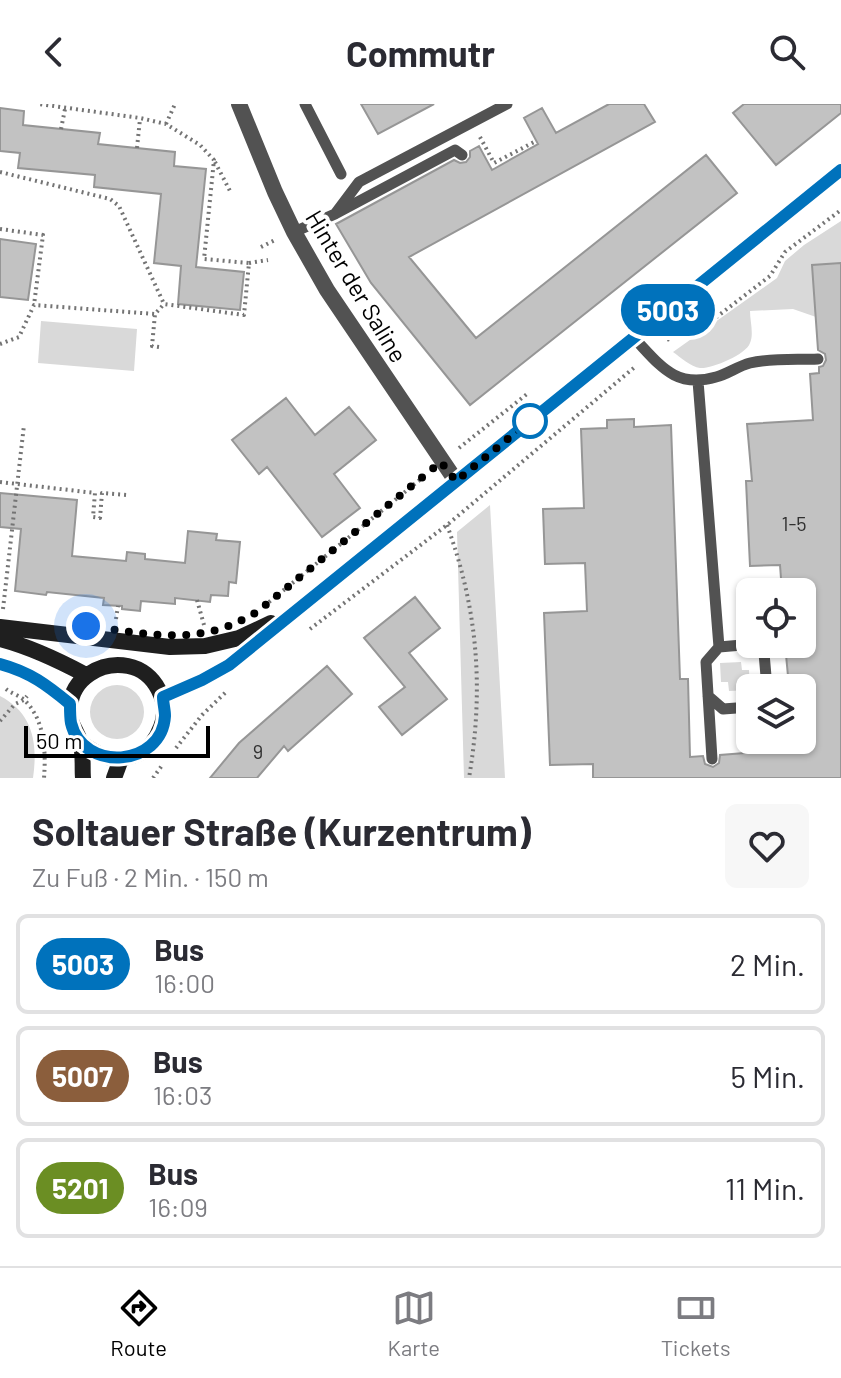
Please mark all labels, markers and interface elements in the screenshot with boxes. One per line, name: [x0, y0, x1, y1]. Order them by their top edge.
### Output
icon: back: [32, 30, 76, 74]
icon: search: [765, 30, 809, 74]
text: Commutr: [346, 31, 495, 74]
street label: Hinter der Saline: [300, 205, 414, 367]
line badge: 5003: [612, 284, 724, 336]
text: 5003: [637, 293, 699, 327]
unlabelled marker: [513, 404, 547, 438]
house number: 1-5: [781, 511, 807, 535]
map controls: [736, 578, 816, 754]
button: locate: [736, 578, 816, 658]
your location: [66, 606, 106, 646]
button: layers: [736, 674, 816, 754]
scale bar: [24, 722, 210, 758]
text: 50 m: [36, 727, 82, 753]
house number: 9: [253, 739, 263, 763]
button: heart: [725, 804, 809, 888]
text: Soltauer Straße (Kurzentrum): [32, 808, 531, 854]
text: Zu Fuß · 2 Min. · 150 m: [32, 861, 269, 892]
text: Bus: [154, 931, 204, 967]
text: 2 Min.: [730, 946, 805, 982]
text: 5003: [52, 947, 114, 981]
text: 16:00: [154, 967, 215, 998]
text: Bus: [153, 1043, 203, 1079]
text: 5 Min.: [731, 1058, 805, 1094]
text: 5007: [52, 1059, 113, 1093]
text: 16:03: [153, 1079, 212, 1110]
text: Bus: [148, 1155, 198, 1191]
text: 11 Min.: [725, 1170, 805, 1206]
text: 5201: [52, 1171, 108, 1205]
text: 16:09: [148, 1191, 208, 1222]
tab: Route: [110, 1286, 167, 1360]
tab: Karte: [388, 1286, 440, 1360]
tab: Tickets: [661, 1286, 731, 1360]

